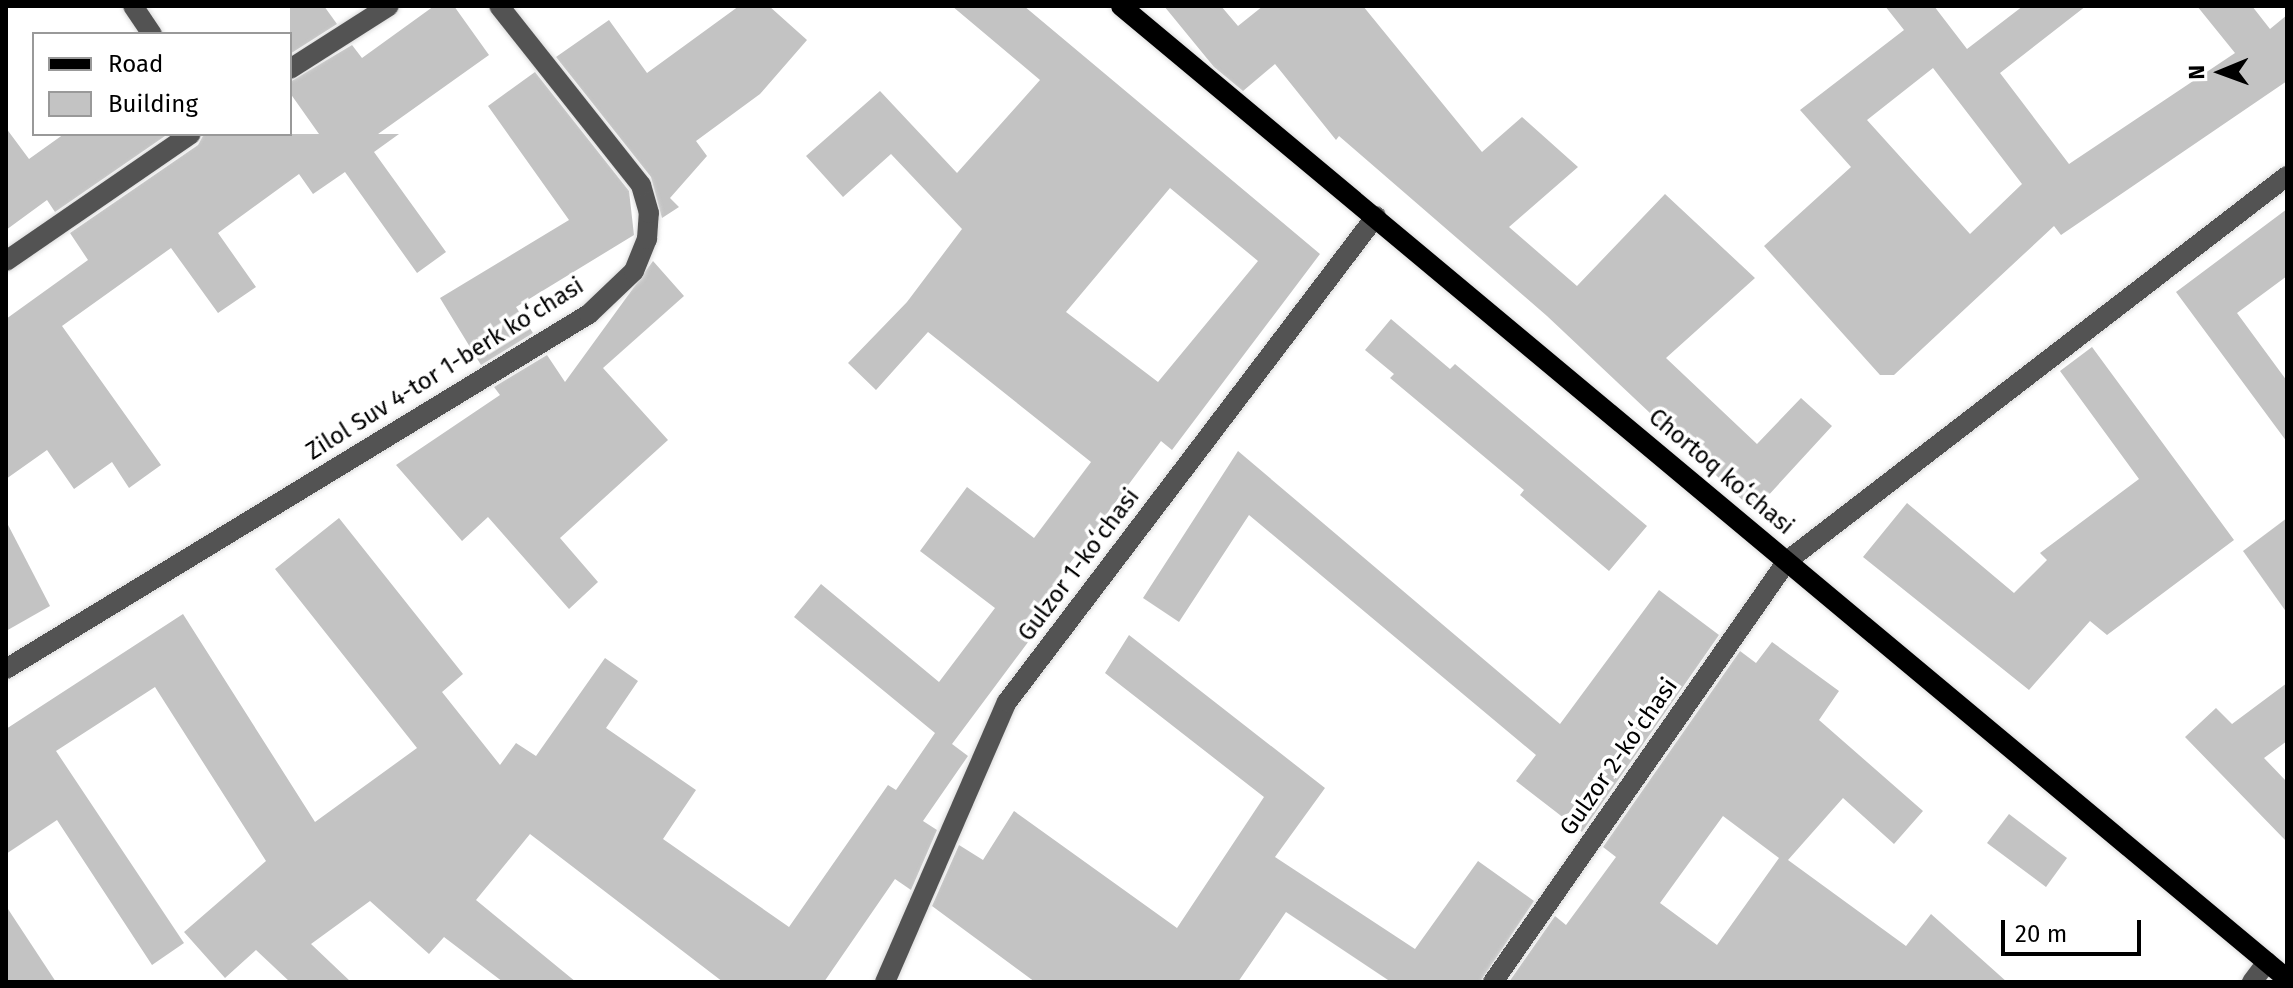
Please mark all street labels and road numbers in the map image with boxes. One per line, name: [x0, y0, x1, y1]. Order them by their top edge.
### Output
street label: Zilol Suv 4-tor 1-berk koʻchasi: [301, 272, 589, 466]
street label: Chortoq koʻchasi: [1642, 403, 1800, 541]
street label: Gulzor 1-koʻchasi: [1012, 483, 1146, 647]
street label: Gulzor 2-koʻchasi: [1554, 673, 1684, 841]

